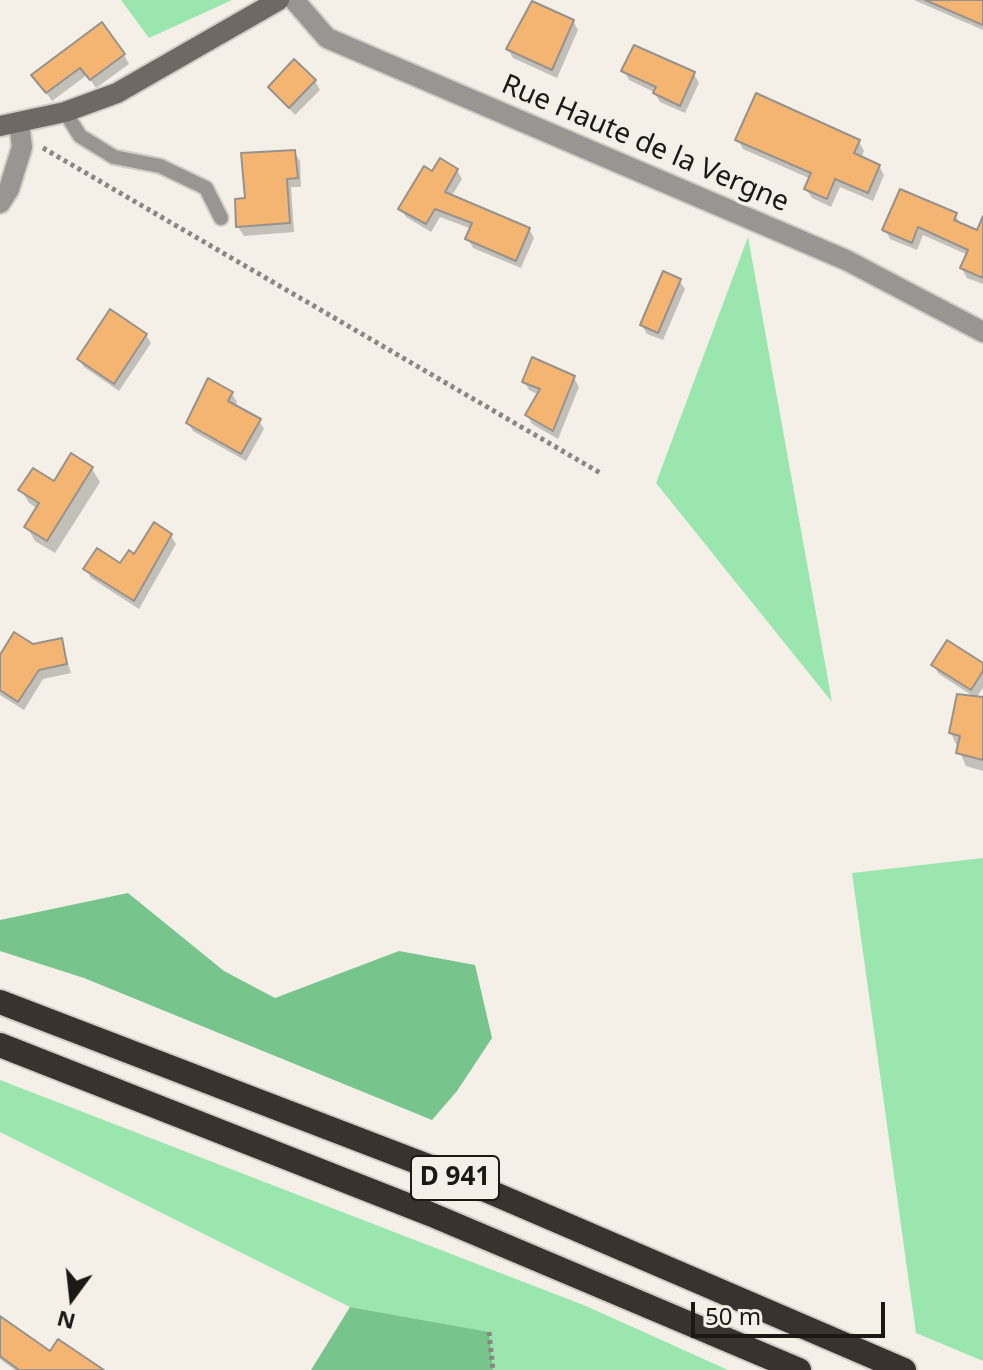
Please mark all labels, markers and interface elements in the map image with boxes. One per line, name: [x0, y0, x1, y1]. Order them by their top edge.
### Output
street label: Rue Haute de la Vergne: [496, 68, 794, 220]
road number: D 941: [411, 1156, 499, 1200]
north arrow: [32, 1258, 112, 1338]
scale bar: [695, 1286, 889, 1336]
text: 50 m: [705, 1299, 761, 1332]
text: N: [53, 1304, 78, 1338]

